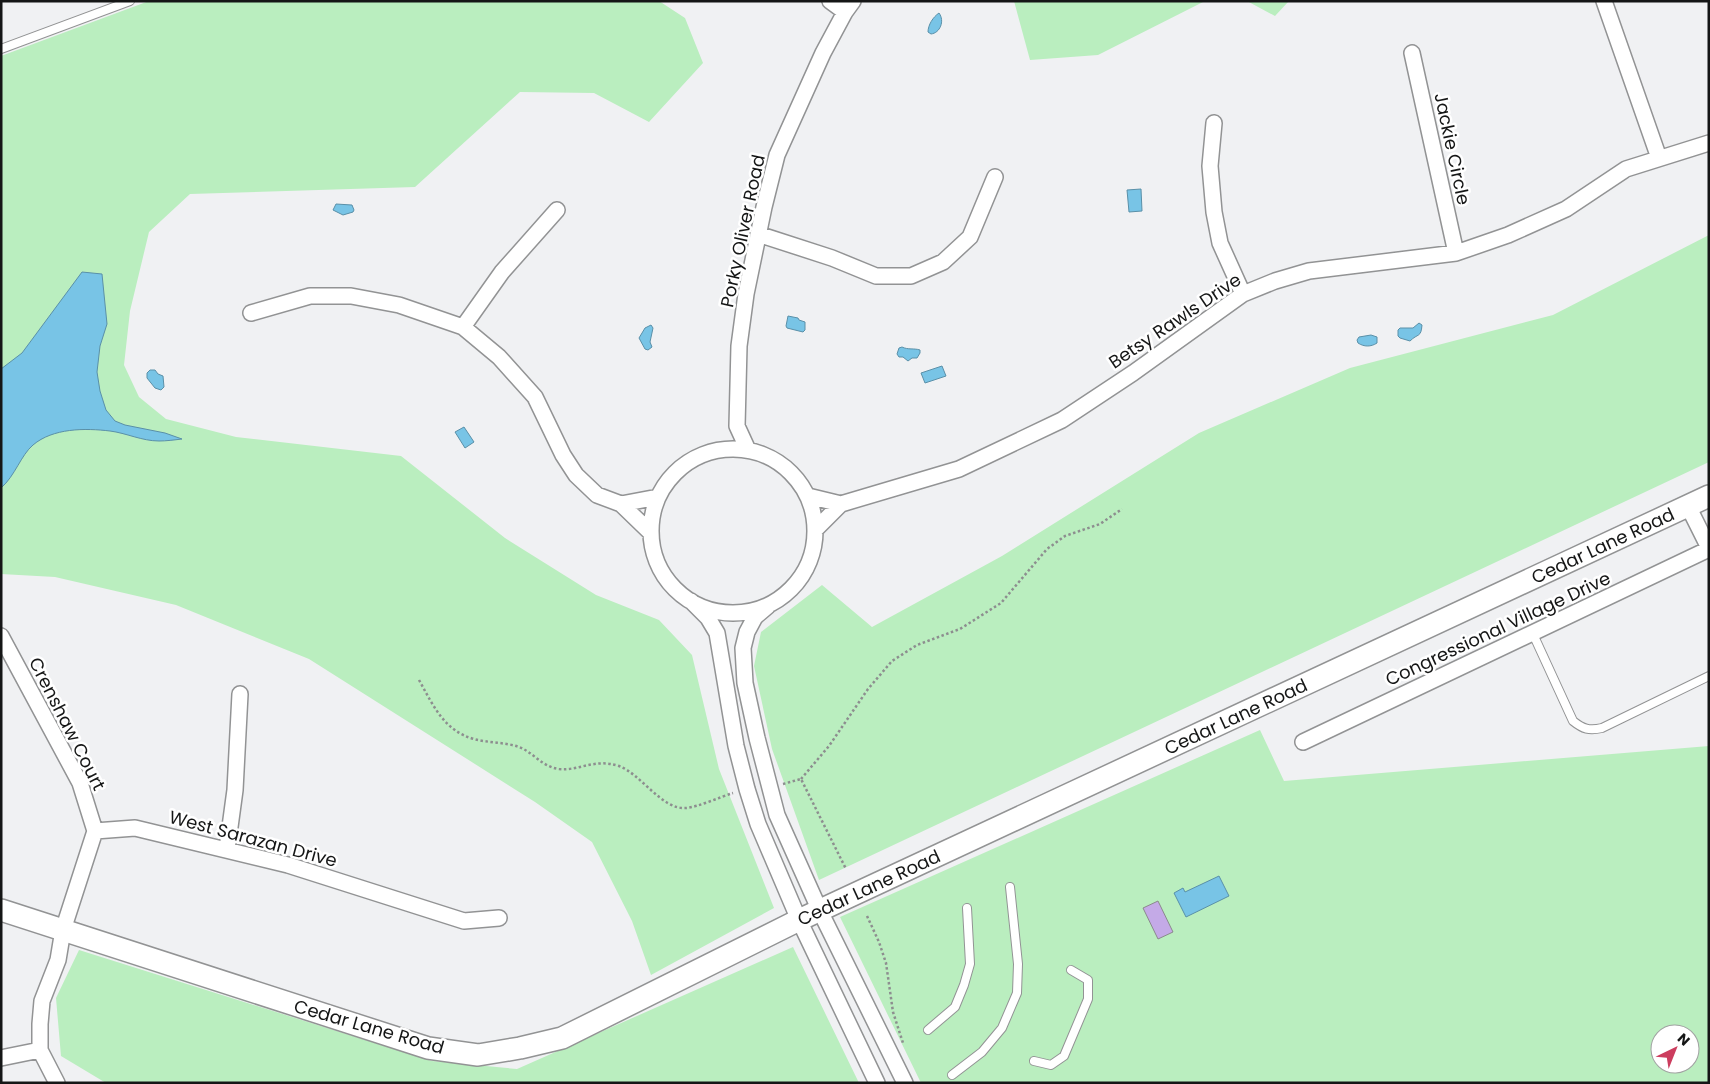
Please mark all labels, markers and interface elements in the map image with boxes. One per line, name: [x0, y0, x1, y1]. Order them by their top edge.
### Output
street label: Jackie Circle: [1428, 91, 1477, 207]
street label: Porky Oliver Road: [714, 152, 771, 310]
street label: Betsy Rawls Drive: [1104, 267, 1246, 374]
street label: Cedar Lane Road: [1527, 501, 1678, 590]
street label: Congressional Village Drive: [1381, 565, 1614, 692]
street label: Crenshaw Court: [23, 653, 112, 795]
street label: Cedar Lane Road: [1160, 672, 1311, 761]
street label: West Sarazan Drive: [166, 804, 340, 873]
street label: Cedar Lane Road: [793, 843, 944, 932]
street label: Cedar Lane Road: [291, 993, 447, 1060]
north arrow: [1650, 1024, 1700, 1074]
text: N: [1673, 1029, 1695, 1050]

